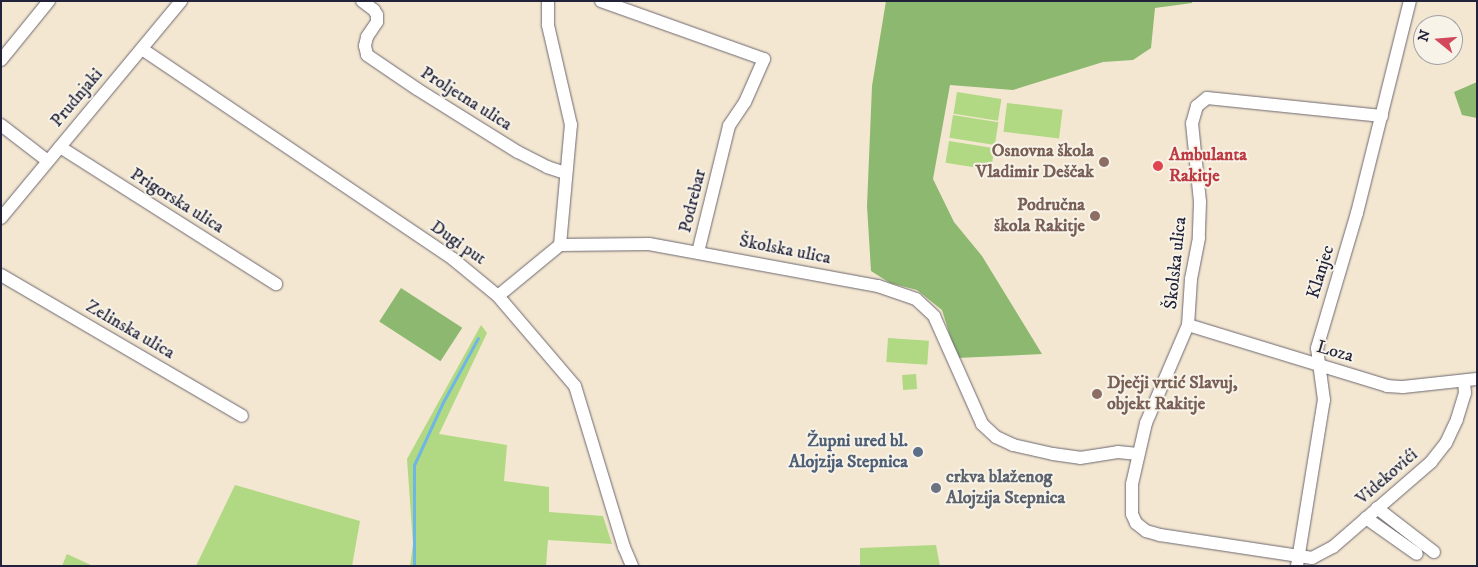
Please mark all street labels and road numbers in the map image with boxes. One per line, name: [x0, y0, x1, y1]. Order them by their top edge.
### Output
street label: Proljetna ulica: [416, 62, 516, 136]
street label: Prudnjaki: [46, 64, 108, 132]
street label: Prigorska ulica: [126, 164, 228, 238]
street label: Podrebar: [675, 167, 711, 235]
street label: Dugi put: [426, 216, 490, 270]
street label: Školska ulica: [1160, 216, 1192, 310]
street label: Školska ulica: [737, 231, 833, 269]
street label: Klanjec: [1303, 243, 1339, 301]
street label: Zelinska ulica: [82, 296, 178, 364]
street label: Loza: [1314, 336, 1356, 368]
street label: Videkovići: [1352, 444, 1422, 510]

